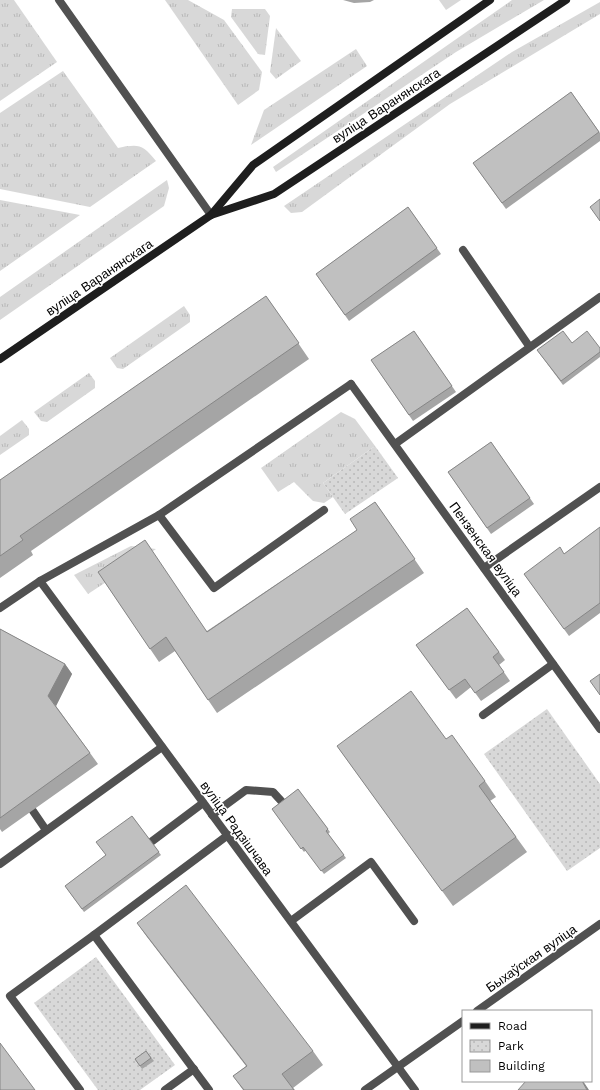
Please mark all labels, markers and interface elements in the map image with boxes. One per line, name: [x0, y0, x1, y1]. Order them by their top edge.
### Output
street label: вуліца Варанянскага: [330, 65, 444, 146]
street label: вуліца Варанянскага: [43, 236, 156, 319]
street label: Пензенская вуліца: [446, 499, 525, 600]
street label: вуліца Радзішчава: [197, 778, 276, 879]
street label: Быхаўская вуліца: [483, 921, 580, 995]
legend: [462, 1010, 592, 1082]
text: Road: [498, 1019, 527, 1033]
text: Park: [498, 1039, 524, 1053]
text: Building: [498, 1059, 545, 1073]

